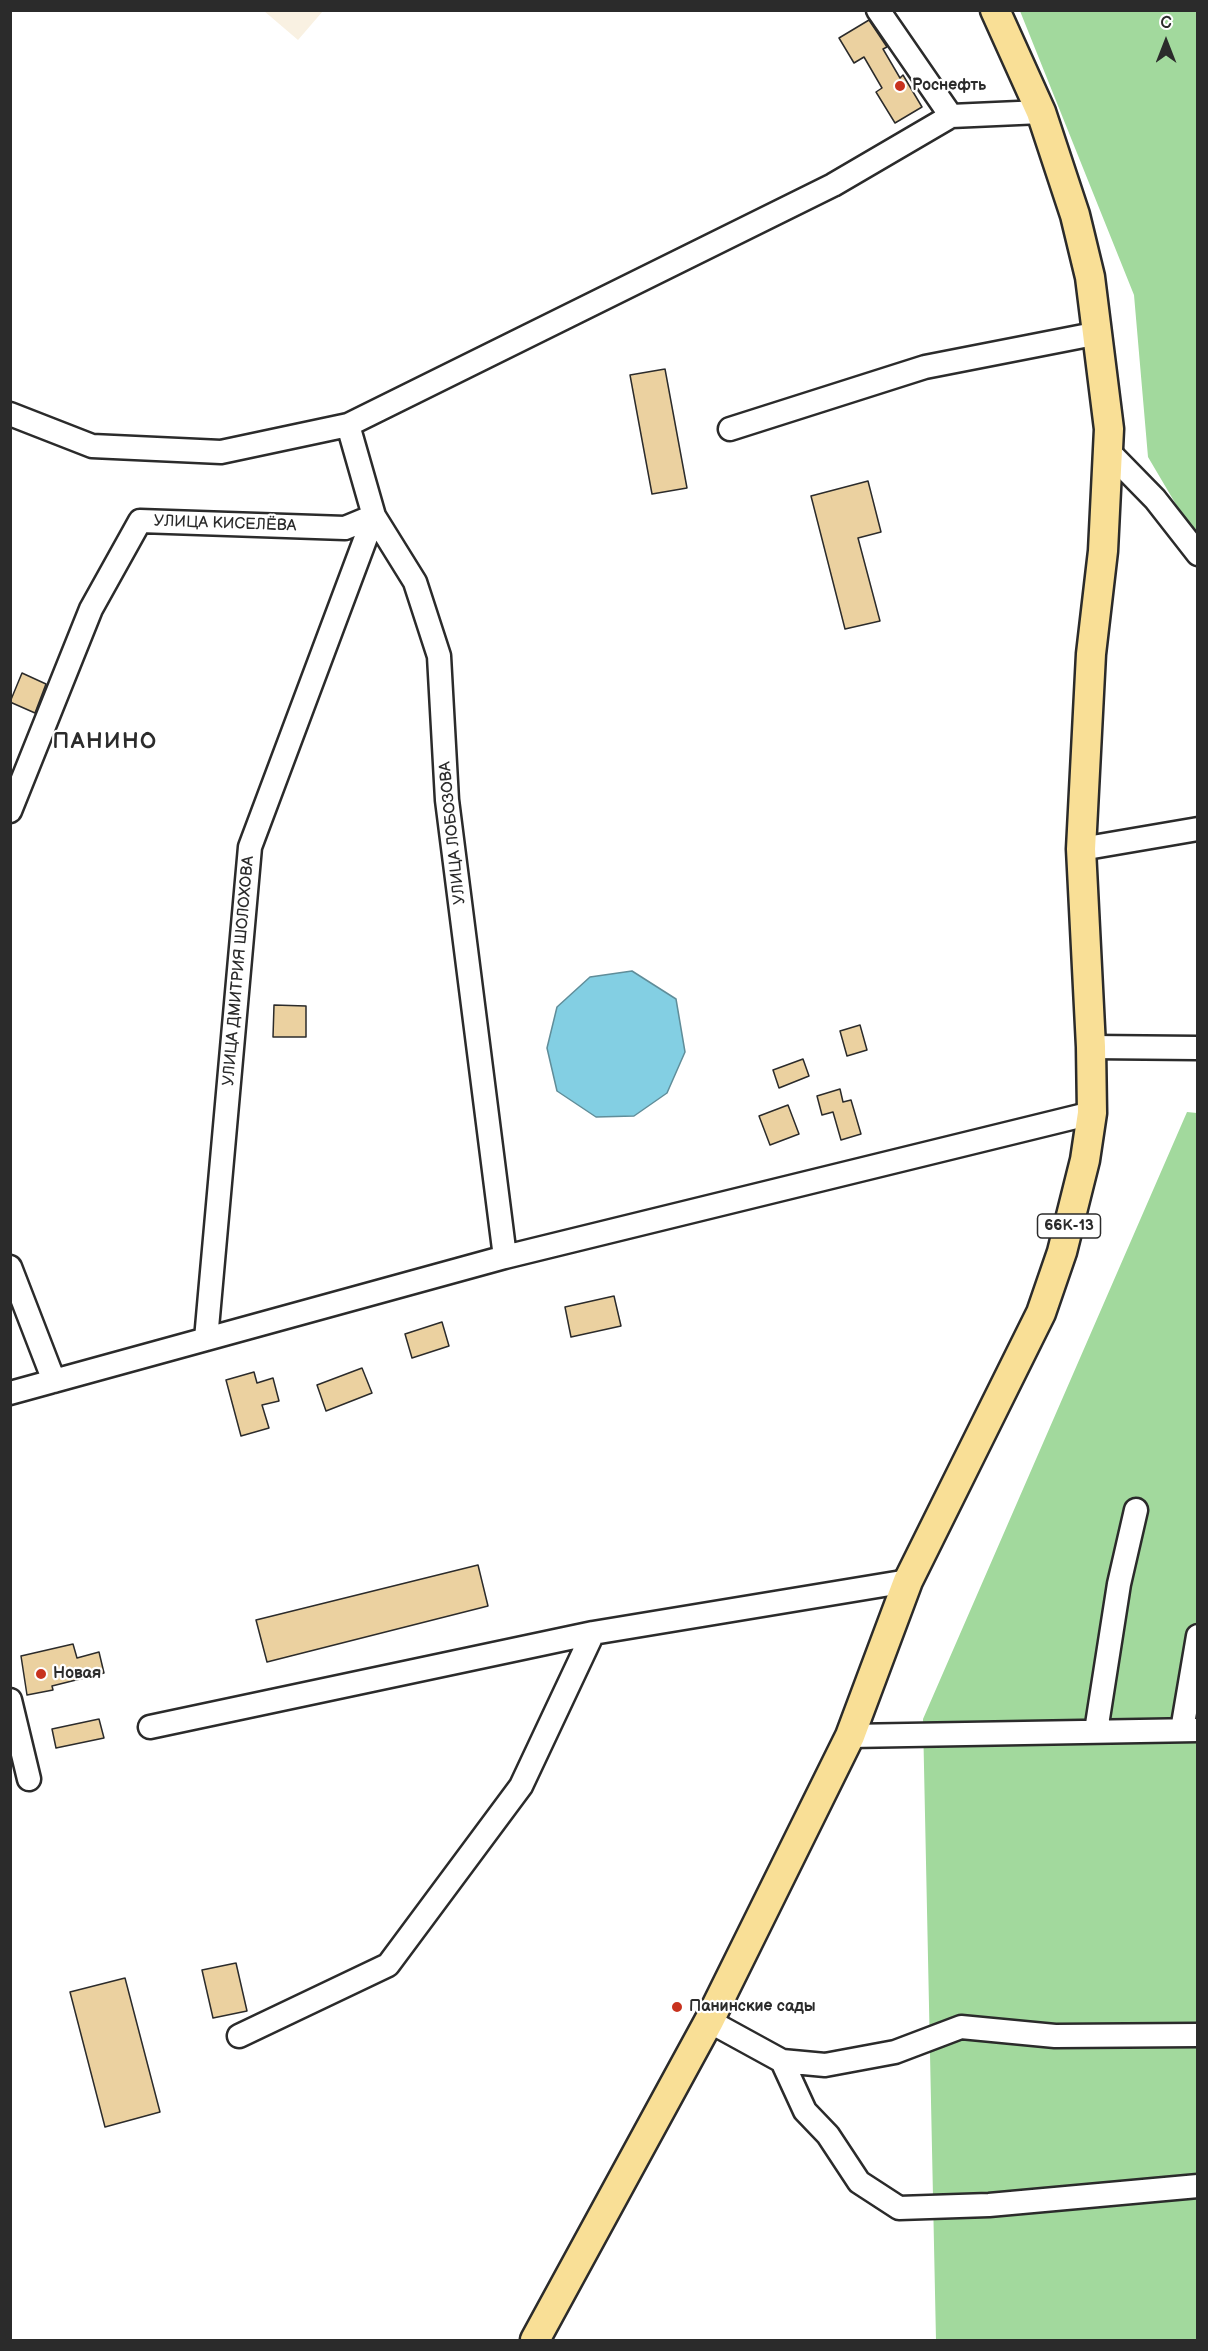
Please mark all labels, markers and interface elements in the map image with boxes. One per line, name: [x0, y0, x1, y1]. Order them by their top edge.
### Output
north arrow: [1136, 12, 1196, 72]
text: С: [1160, 14, 1172, 33]
place label: Роснефть: [912, 76, 986, 96]
marker: Роснефть: [893, 79, 907, 93]
street label: УЛИЦА КИСЕЛЁВА: [153, 512, 297, 536]
district label: ПАНИНО: [52, 729, 158, 755]
street label: УЛИЦА ЛОБОЗОВА: [436, 761, 470, 905]
street label: УЛИЦА ДМИТРИЯ ШОЛОХОВА: [219, 855, 259, 1087]
road number: 66К-13: [1038, 1214, 1100, 1238]
place label: Новая: [53, 1664, 101, 1684]
marker: Новая: [34, 1667, 48, 1681]
place label: Панинские сады: [689, 1997, 816, 2017]
marker: Панинские сады: [670, 2000, 684, 2014]

